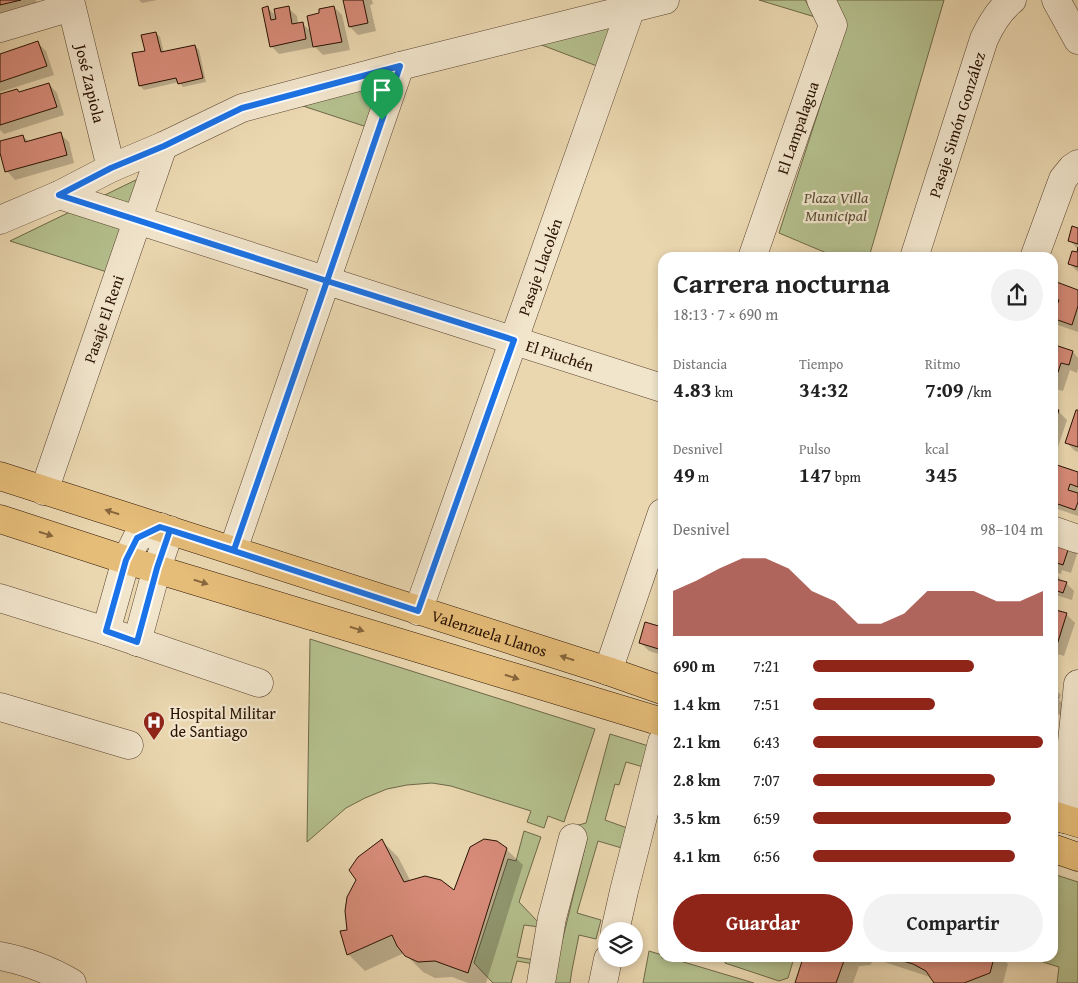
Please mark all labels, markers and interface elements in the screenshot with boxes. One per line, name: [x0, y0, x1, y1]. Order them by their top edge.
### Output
street label: José Zapiola: [69, 40, 112, 126]
street label: Pasaje Simón González: [922, 49, 991, 201]
pin: [361, 69, 403, 120]
icon: arrive: [368, 76, 396, 104]
street label: El Lampalagua: [770, 77, 825, 177]
park label: Plaza Villa Municipal: [803, 185, 869, 227]
street label: Pasaje Llacolén: [511, 215, 568, 319]
text: Carrera nocturna: [673, 262, 890, 303]
button: share: [991, 269, 1043, 321]
street label: Pasaje El Reni: [77, 271, 130, 366]
text: 18:13 · 7 × 690 m: [673, 302, 778, 326]
street label: El Piuchén: [523, 333, 597, 377]
text: Distancia: [673, 354, 727, 374]
text: Tiempo: [799, 354, 843, 374]
text: Ritmo: [925, 354, 961, 374]
text: 4.83: [673, 374, 712, 405]
text: 34:32: [799, 374, 848, 405]
text: 7:09: [925, 374, 964, 405]
text: km: [712, 382, 733, 402]
text: /km: [964, 382, 992, 402]
text: Desnivel: [673, 439, 723, 459]
text: Pulso: [799, 439, 831, 459]
text: kcal: [925, 439, 949, 459]
text: 49: [673, 459, 695, 490]
text: 147: [799, 459, 832, 490]
text: 345: [925, 459, 958, 490]
text: m: [695, 467, 709, 487]
text: bpm: [832, 467, 861, 487]
one-way arrow: [104, 508, 119, 516]
text: Desnivel: [673, 517, 730, 541]
text: 98–104 m: [980, 517, 1043, 541]
one-way arrow: [39, 531, 54, 538]
one-way arrow: [194, 579, 209, 586]
street label: Valenzuela Llanos: [429, 603, 550, 663]
one-way arrow: [350, 626, 365, 634]
one-way arrow: [559, 654, 574, 661]
text: 690 m: [673, 654, 715, 678]
text: 7:21: [753, 654, 780, 678]
one-way arrow: [505, 673, 520, 681]
text: 1.4 km: [673, 692, 720, 716]
text: 7:51: [753, 692, 780, 716]
place label: Hospital Militar de Santiago: [170, 701, 276, 743]
hospital icon: Hospital Militar de Santiago: [142, 710, 166, 741]
text: 2.1 km: [673, 730, 720, 754]
text: 6:43: [753, 730, 780, 754]
text: 2.8 km: [673, 768, 720, 792]
text: 7:07: [753, 768, 780, 792]
text: 3.5 km: [673, 806, 720, 830]
text: 6:59: [753, 806, 780, 830]
text: 4.1 km: [673, 844, 720, 868]
text: 6:56: [753, 844, 780, 868]
button: Guardar: [673, 894, 853, 952]
button: Compartir: [863, 894, 1043, 952]
map controls: [598, 922, 643, 967]
button: layers: [598, 922, 643, 967]

